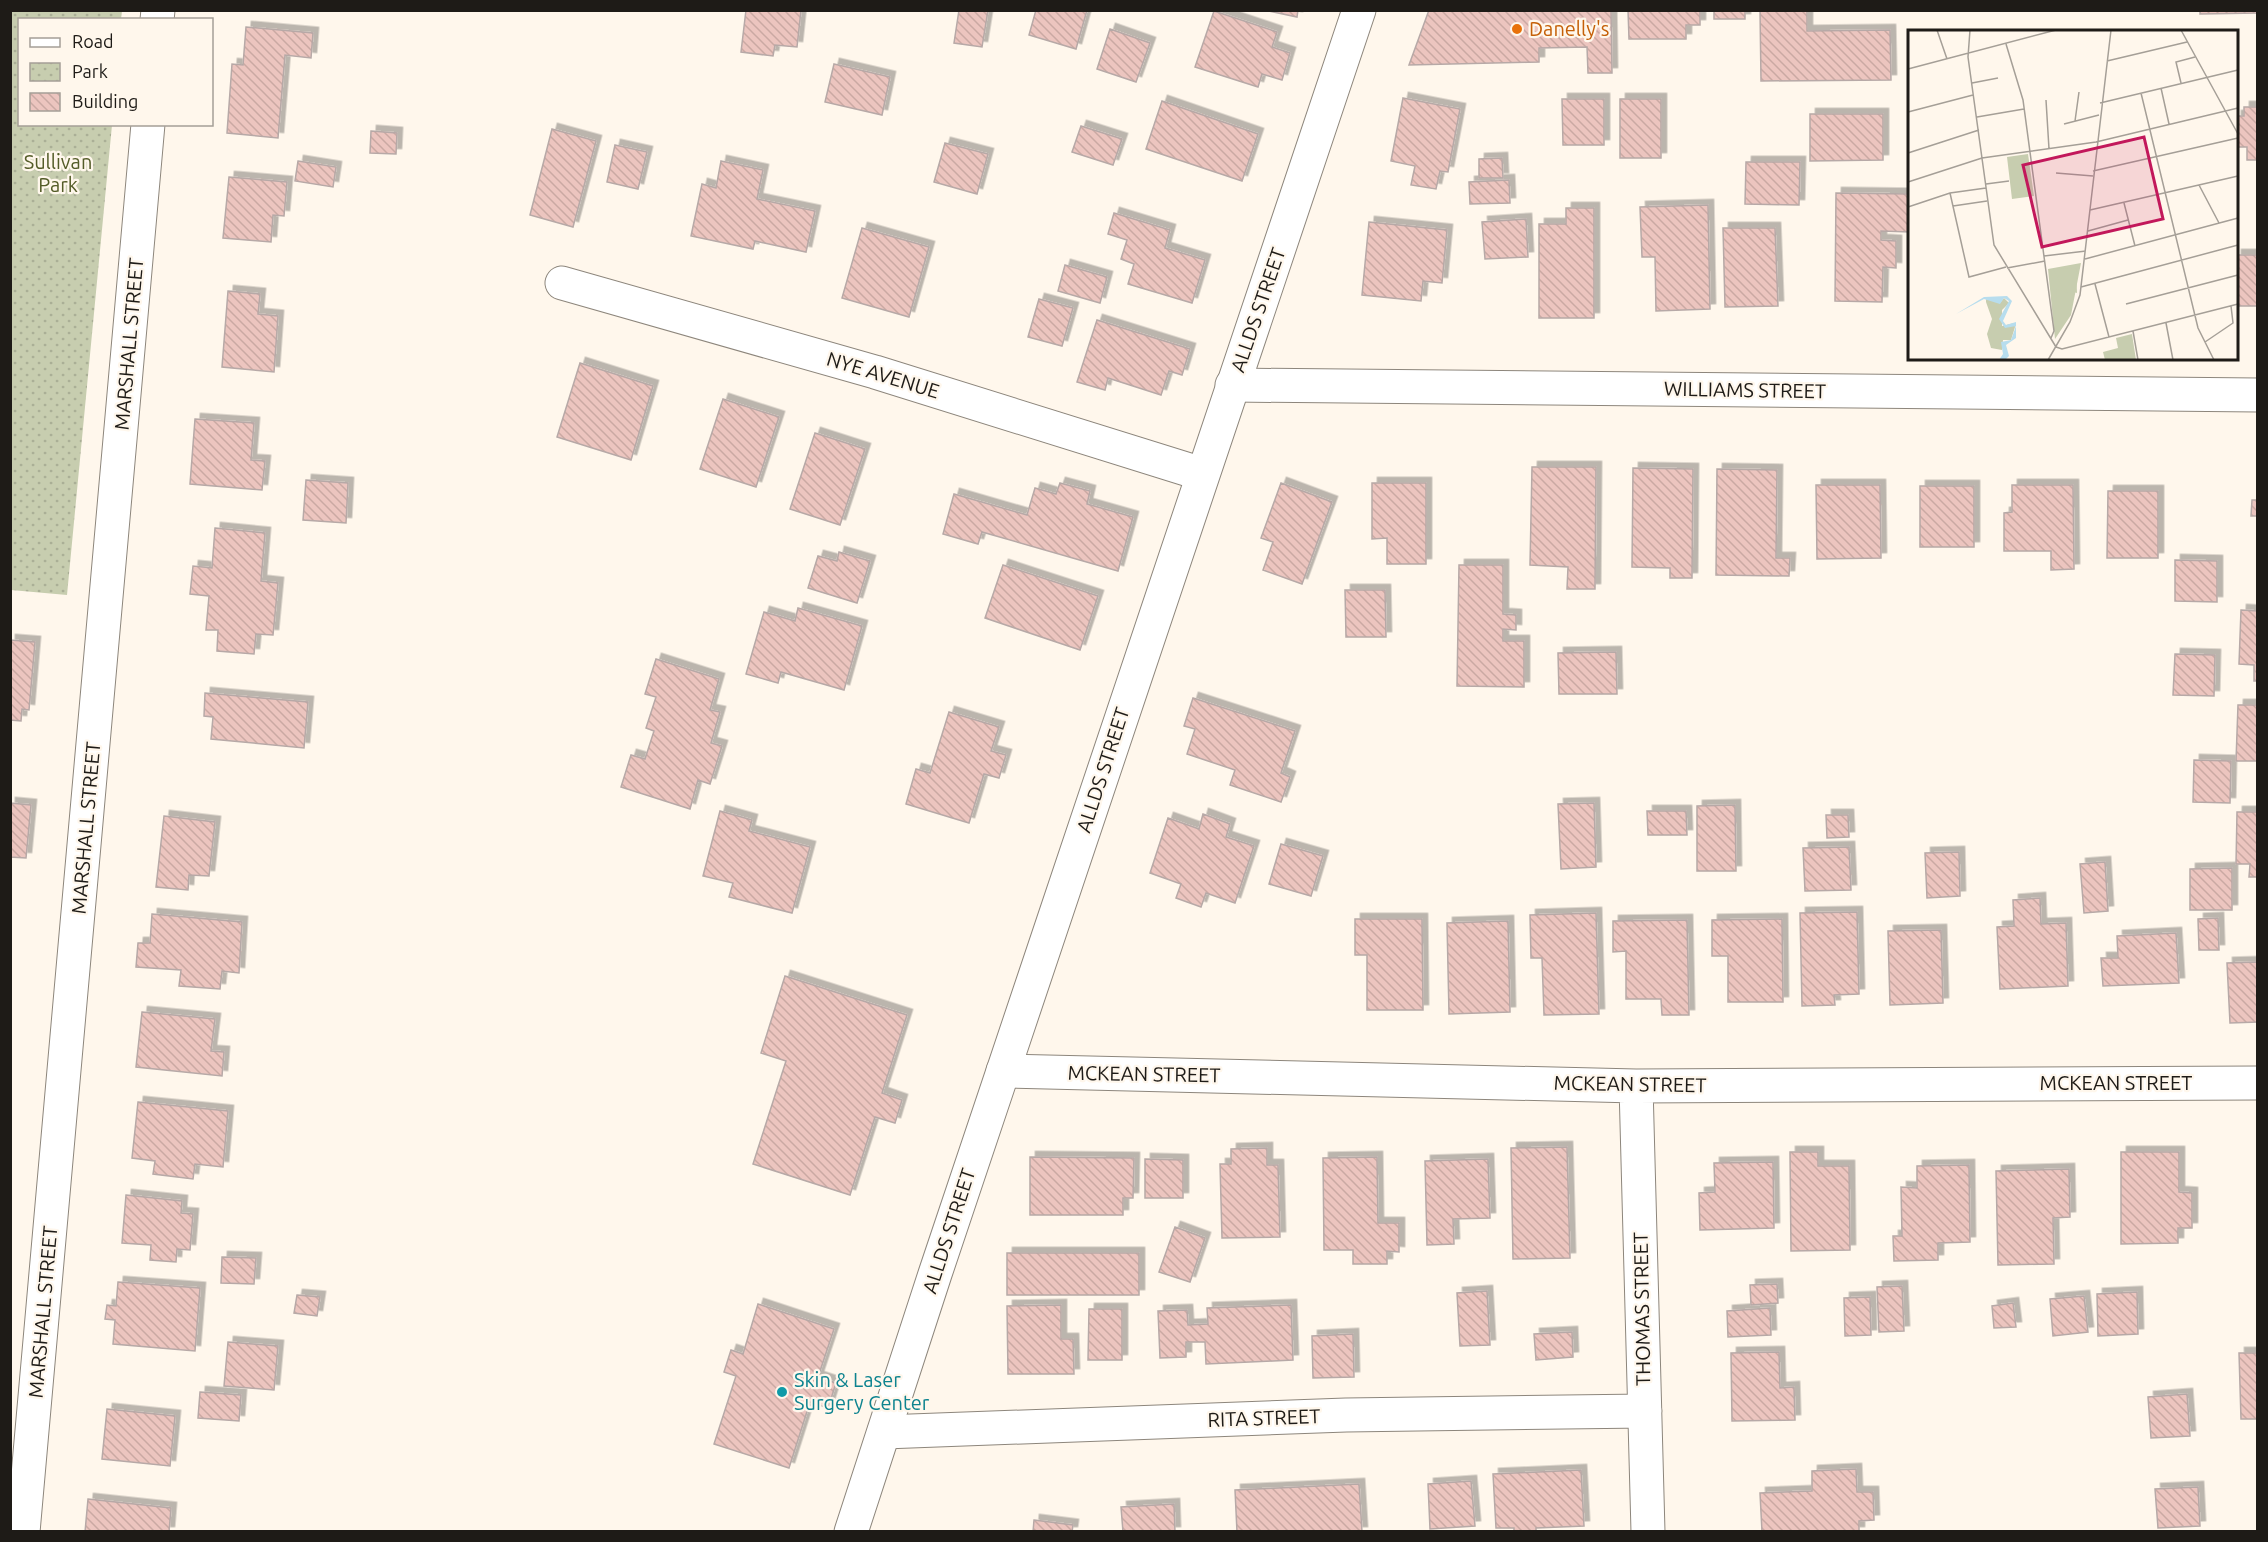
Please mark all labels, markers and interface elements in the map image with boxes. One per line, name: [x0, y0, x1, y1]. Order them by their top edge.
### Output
place label: Danelly's: [1529, 17, 1609, 40]
legend: [18, 18, 213, 126]
marker: Danelly's: [1510, 22, 1524, 36]
inset map: [1908, 30, 2238, 360]
text: Road: [72, 31, 114, 51]
text: Park: [72, 61, 108, 81]
text: Building: [72, 91, 138, 111]
park label: Sullivan Park: [24, 150, 92, 196]
street label: ALLDS STREET: [1225, 245, 1290, 375]
street label: MARSHALL STREET: [110, 257, 147, 431]
street label: NYE AVENUE: [824, 346, 942, 403]
street label: WILLIAMS STREET: [1664, 377, 1826, 402]
street label: ALLDS STREET: [1071, 704, 1134, 835]
street label: MARSHALL STREET: [67, 741, 104, 915]
street label: MCKEAN STREET: [1067, 1061, 1221, 1086]
street label: MCKEAN STREET: [1553, 1071, 1707, 1096]
street label: MCKEAN STREET: [2040, 1071, 2192, 1094]
street label: ALLDS STREET: [917, 1165, 980, 1296]
street label: MARSHALL STREET: [24, 1225, 61, 1399]
street label: THOMAS STREET: [1629, 1232, 1654, 1386]
place label: Skin & Laser Surgery Center: [794, 1368, 930, 1414]
marker: Skin & Laser Surgery Center: [775, 1385, 789, 1399]
street label: RITA STREET: [1207, 1404, 1321, 1431]

